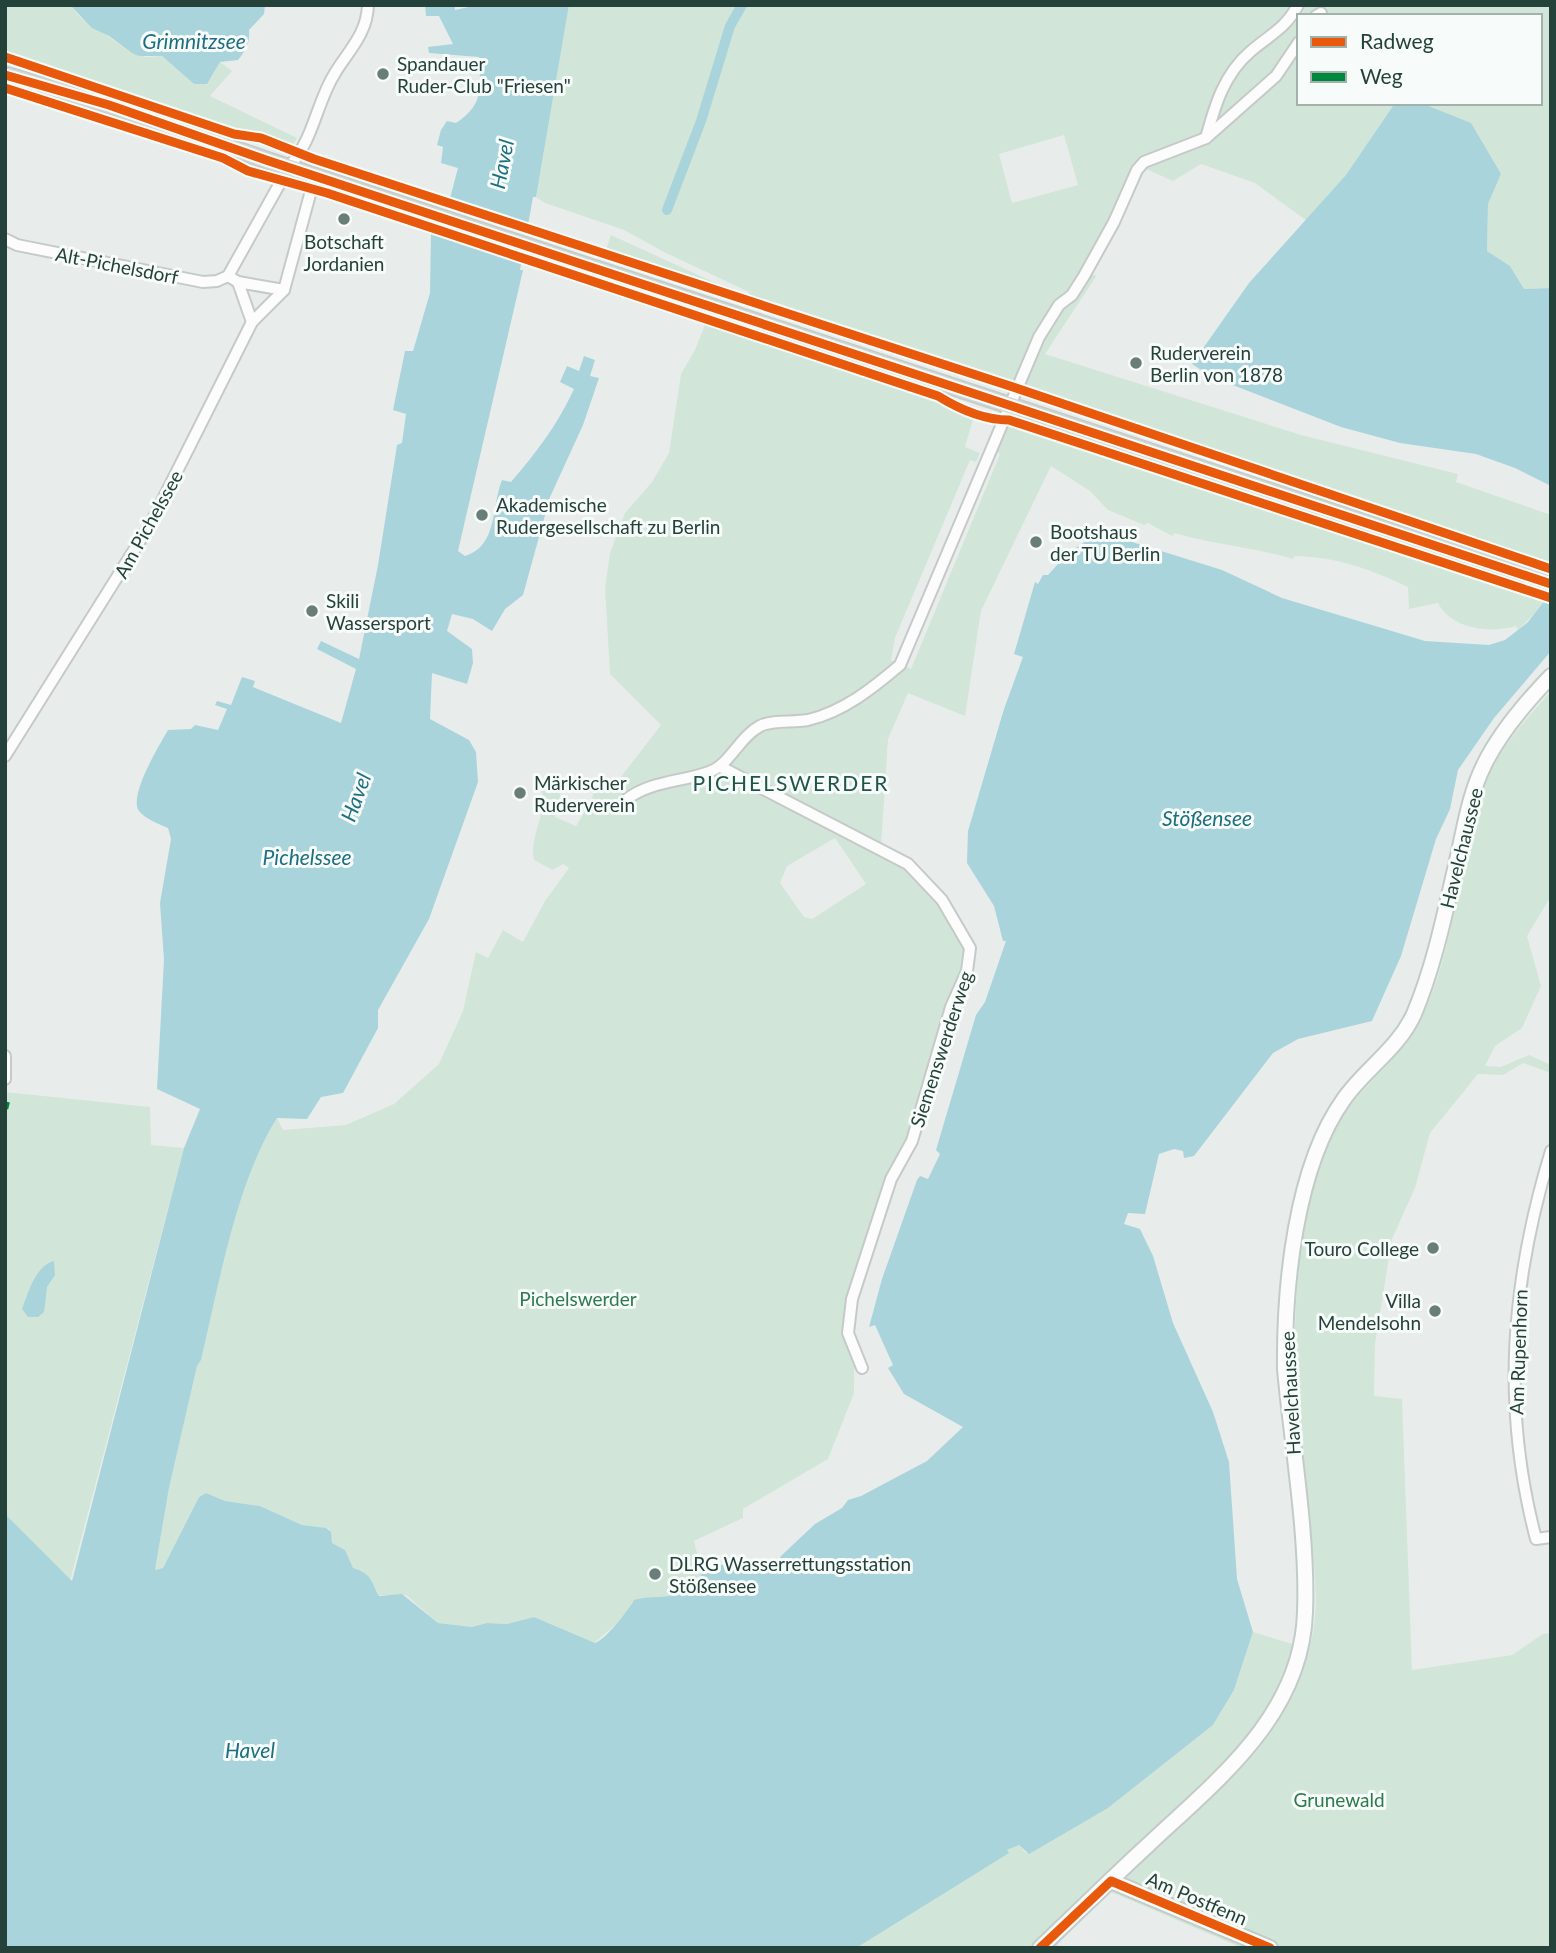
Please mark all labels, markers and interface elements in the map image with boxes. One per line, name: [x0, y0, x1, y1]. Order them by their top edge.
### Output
legend: [1297, 14, 1542, 105]
water label: Grimnitzsee: [142, 28, 246, 53]
text: Radweg: [1360, 28, 1434, 53]
place label: Spandauer Ruder-Club "Friesen": [397, 52, 571, 97]
text: Weg: [1360, 63, 1403, 88]
marker: Spandauer Ruder-Club "Friesen": [375, 66, 391, 82]
water label: Havel: [484, 137, 518, 191]
marker: Botschaft Jordanien: [336, 211, 352, 227]
place label: Botschaft Jordanien: [304, 230, 384, 275]
street label: Alt-Pichelsdorf: [54, 242, 181, 288]
place label: Ruderverein Berlin von 1878: [1150, 341, 1283, 386]
marker: Ruderverein Berlin von 1878: [1128, 355, 1144, 371]
street label: Am Pichelssee: [109, 466, 187, 582]
place label: Akademische Rudergesellschaft zu Berlin: [496, 493, 720, 538]
marker: Akademische Rudergesellschaft zu Berlin: [474, 507, 490, 523]
place label: Bootshaus der TU Berlin: [1050, 520, 1160, 565]
marker: Bootshaus der TU Berlin: [1028, 534, 1044, 550]
place label: Skili Wassersport: [326, 589, 431, 634]
marker: Skili Wassersport: [304, 603, 320, 619]
water label: Havel: [335, 769, 375, 825]
district label: PICHELSWERDER: [692, 770, 890, 795]
place label: Märkischer Ruderverein: [534, 771, 635, 816]
marker: Märkischer Ruderverein: [512, 785, 528, 801]
street label: Havelchaussee: [1435, 785, 1487, 911]
water label: Stößensee: [1162, 805, 1252, 830]
water label: Pichelssee: [263, 844, 351, 869]
street label: Siemenswerderweg: [905, 968, 977, 1130]
place label: Touro College: [1305, 1237, 1419, 1260]
marker: Touro College: [1425, 1240, 1441, 1256]
park label: Pichelswerder: [519, 1287, 637, 1310]
place label: Villa Mendelsohn: [1318, 1289, 1421, 1334]
street label: Am Rupenhorn: [1504, 1289, 1532, 1415]
marker: Villa Mendelsohn: [1427, 1303, 1443, 1319]
street label: Havelchaussee: [1275, 1331, 1305, 1455]
place label: DLRG Wasserrettungsstation Stößensee: [669, 1552, 911, 1597]
marker: DLRG Wasserrettungsstation Stößensee: [647, 1566, 663, 1582]
water label: Havel: [225, 1737, 275, 1762]
park label: Grunewald: [1293, 1788, 1385, 1811]
street label: Am Postfenn: [1143, 1866, 1251, 1930]

